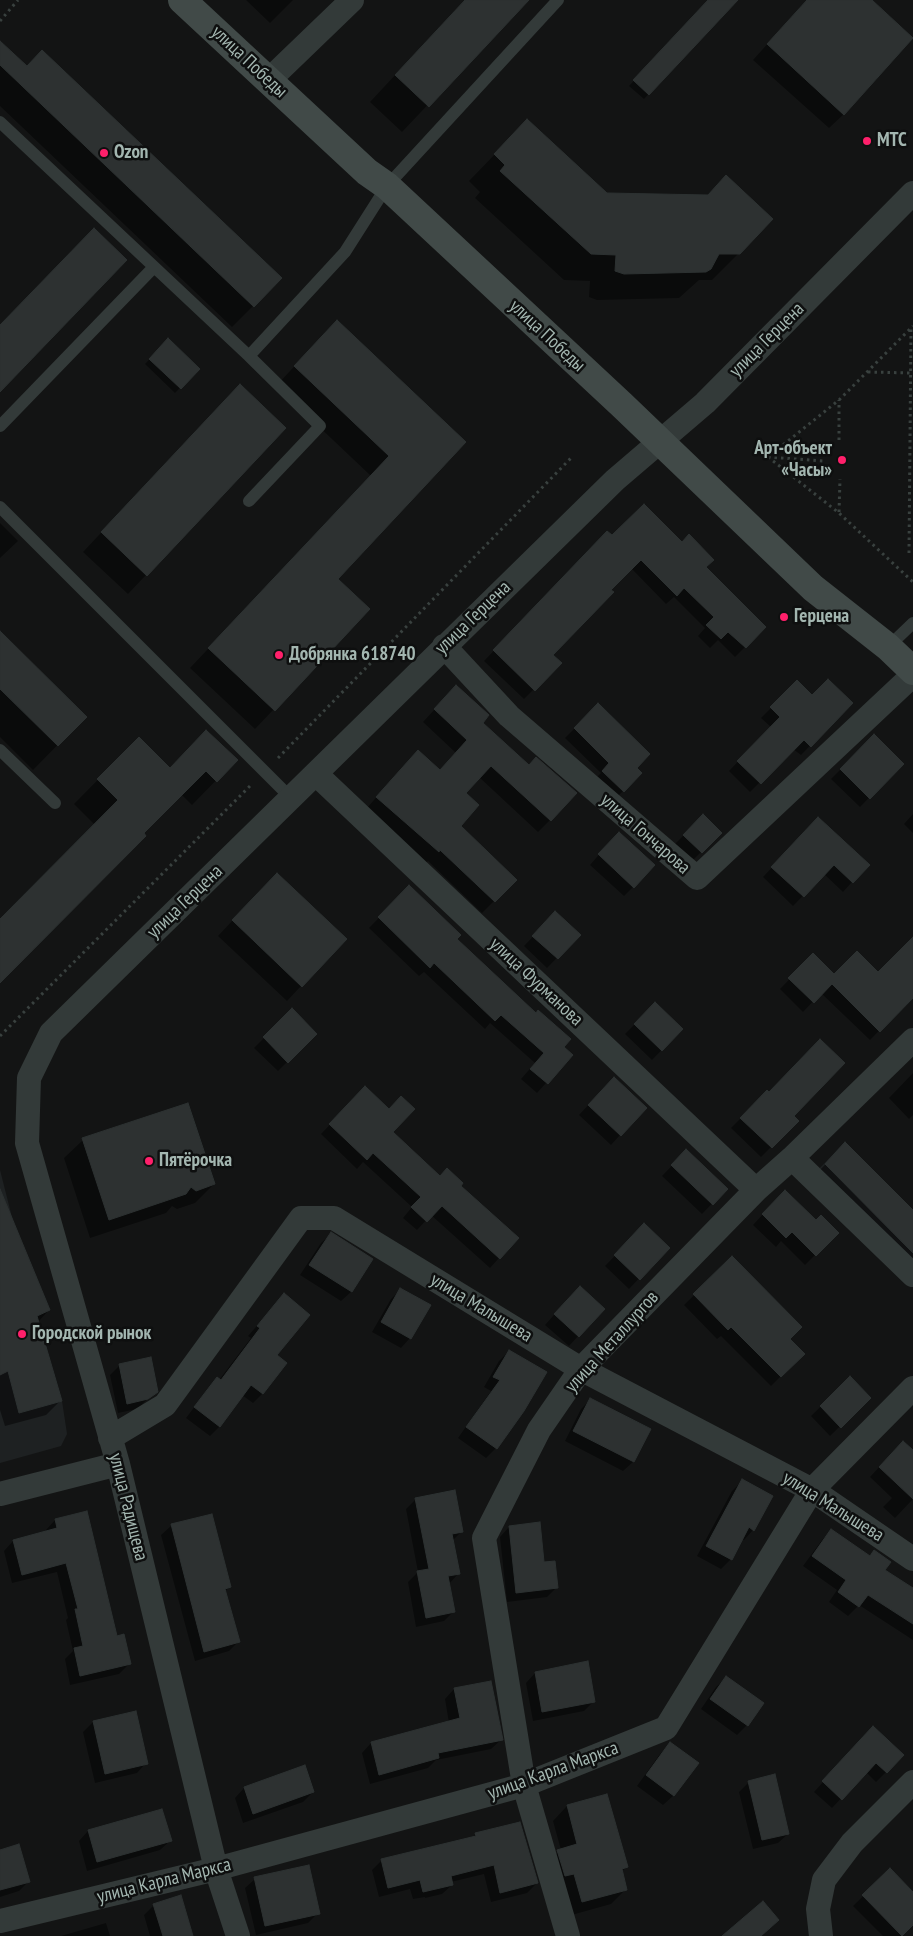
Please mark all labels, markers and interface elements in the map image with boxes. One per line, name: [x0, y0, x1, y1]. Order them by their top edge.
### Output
street label: улица Победы: [206, 21, 292, 103]
place label: МТС: [877, 130, 907, 152]
marker: МТС: [861, 135, 873, 147]
place label: Ozon: [114, 142, 148, 164]
marker: Ozon: [98, 147, 110, 159]
street label: улица Победы: [504, 295, 590, 377]
street label: улица Герцена: [725, 298, 809, 382]
place label: Арт-объект «Часы»: [754, 438, 832, 482]
marker: Арт-объект «Часы»: [836, 454, 848, 466]
street label: улица Герцена: [430, 576, 516, 660]
place label: Герцена: [794, 606, 849, 628]
marker: Герцена: [778, 611, 790, 623]
place label: Добрянка 618740: [289, 644, 416, 666]
marker: Добрянка 618740: [273, 649, 285, 661]
street label: улица Гончарова: [595, 789, 695, 879]
street label: улица Герцена: [142, 860, 228, 944]
street label: улица Фурманова: [485, 933, 587, 1031]
place label: Пятёрочка: [159, 1150, 232, 1172]
marker: Пятёрочка: [143, 1155, 155, 1167]
street label: улица Малышева: [426, 1269, 536, 1347]
street label: улица Металлургов: [560, 1287, 664, 1397]
place label: Городской рынок: [32, 1323, 151, 1345]
marker: Городской рынок: [16, 1328, 28, 1340]
street label: улица Радищева: [104, 1451, 152, 1563]
street label: улица Малышева: [778, 1467, 888, 1547]
street label: улица Карла Маркса: [485, 1737, 621, 1805]
street label: улица Карла Маркса: [95, 1853, 233, 1909]

